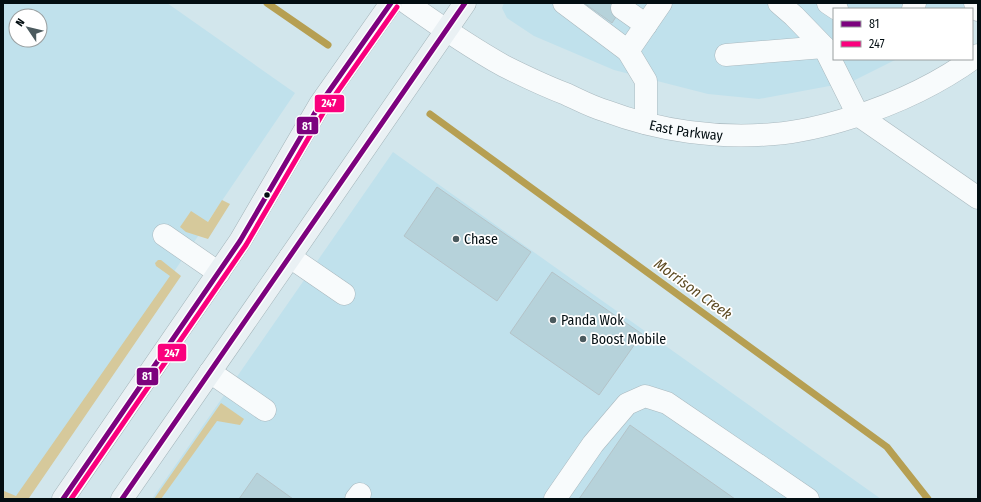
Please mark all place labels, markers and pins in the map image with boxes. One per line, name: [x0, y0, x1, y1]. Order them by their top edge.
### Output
unlabelled marker: [262, 190, 272, 200]
place label: Chase: [464, 231, 498, 248]
marker: Chase: [451, 234, 461, 244]
place label: Panda Wok: [561, 312, 624, 329]
marker: Panda Wok: [548, 315, 558, 325]
place label: Boost Mobile: [591, 331, 666, 348]
marker: Boost Mobile: [578, 334, 588, 344]

